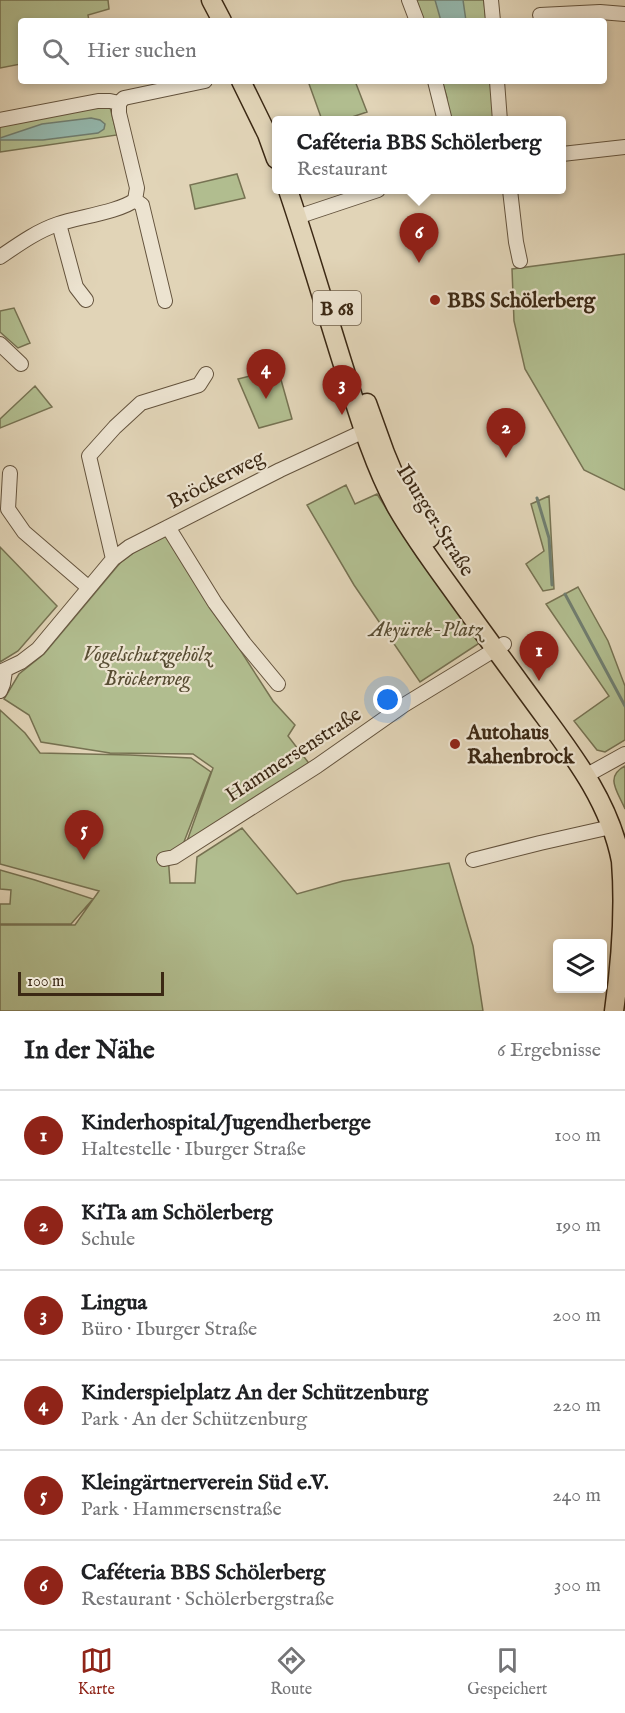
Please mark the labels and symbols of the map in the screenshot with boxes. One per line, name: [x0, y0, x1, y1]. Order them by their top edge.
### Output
pin: 6: [400, 214, 438, 263]
place label: BBS Schölerberg: [447, 288, 596, 315]
road number: B 68: [313, 291, 361, 325]
marker: BBS Schölerberg: [428, 293, 442, 307]
pin: 4: [246, 350, 286, 399]
pin: 3: [322, 366, 362, 415]
pin: 2: [486, 408, 526, 458]
street label: Bröckerweg: [164, 444, 270, 516]
street label: Iburger Straße: [390, 460, 480, 582]
park label: Akyürek-Platz: [367, 617, 485, 644]
pin: 1: [520, 632, 558, 681]
park label: Vogelschutzgehölz Bröckerweg: [83, 642, 213, 693]
your location: [373, 685, 402, 714]
street label: Hammersenstraße: [221, 701, 367, 809]
place label: Autohaus Rahenbrock: [466, 720, 575, 771]
marker: Autohaus Rahenbrock: [448, 737, 462, 751]
pin: 5: [64, 810, 104, 860]
scale bar: [18, 969, 164, 996]

